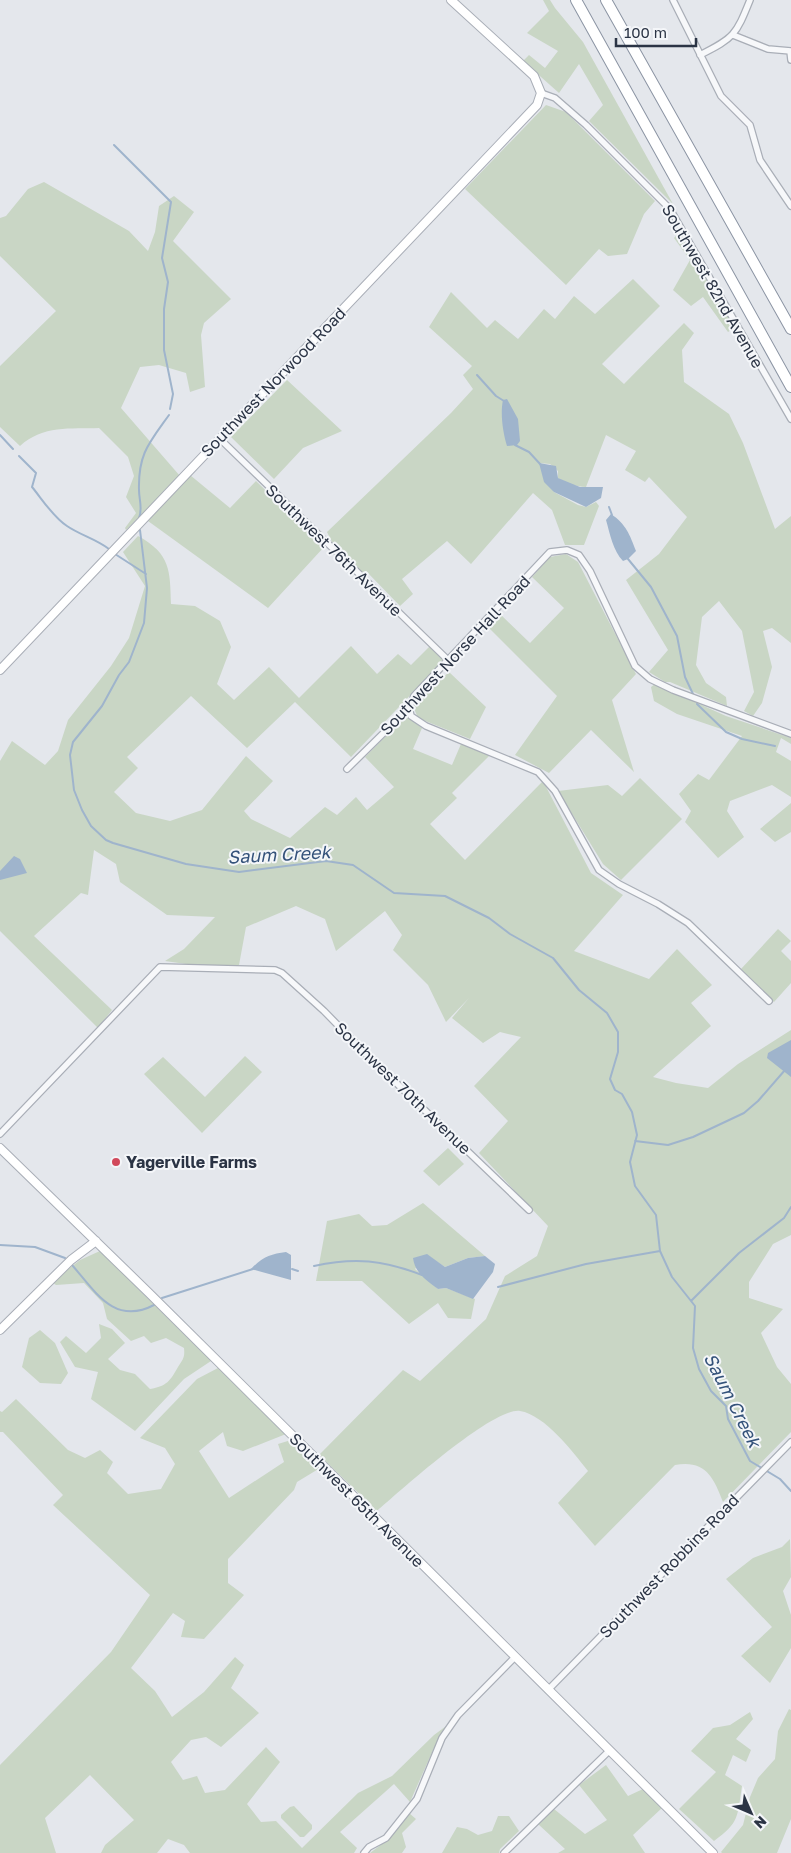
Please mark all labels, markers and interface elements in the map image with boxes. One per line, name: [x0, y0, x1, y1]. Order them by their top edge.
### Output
scale bar: [616, 15, 696, 47]
text: 100 m: [624, 23, 667, 41]
street label: Southwest 82nd Avenue: [658, 201, 768, 371]
street label: Southwest Norwood Road: [196, 303, 350, 461]
street label: Southwest 76th Avenue: [262, 480, 406, 620]
street label: Southwest Norse Hall Road: [376, 571, 534, 739]
water label: Saum Creek: [227, 840, 333, 868]
street label: Southwest 70th Avenue: [331, 1018, 475, 1158]
place label: Yagerville Farms: [126, 1152, 257, 1172]
marker: Yagerville Farms: [110, 1156, 122, 1168]
water label: Saum Creek: [700, 1349, 767, 1453]
street label: Southwest 65th Avenue: [285, 1428, 429, 1572]
street label: Southwest Robbins Road: [595, 1490, 743, 1642]
north arrow: [726, 1788, 776, 1838]
text: N: [751, 1813, 770, 1832]

